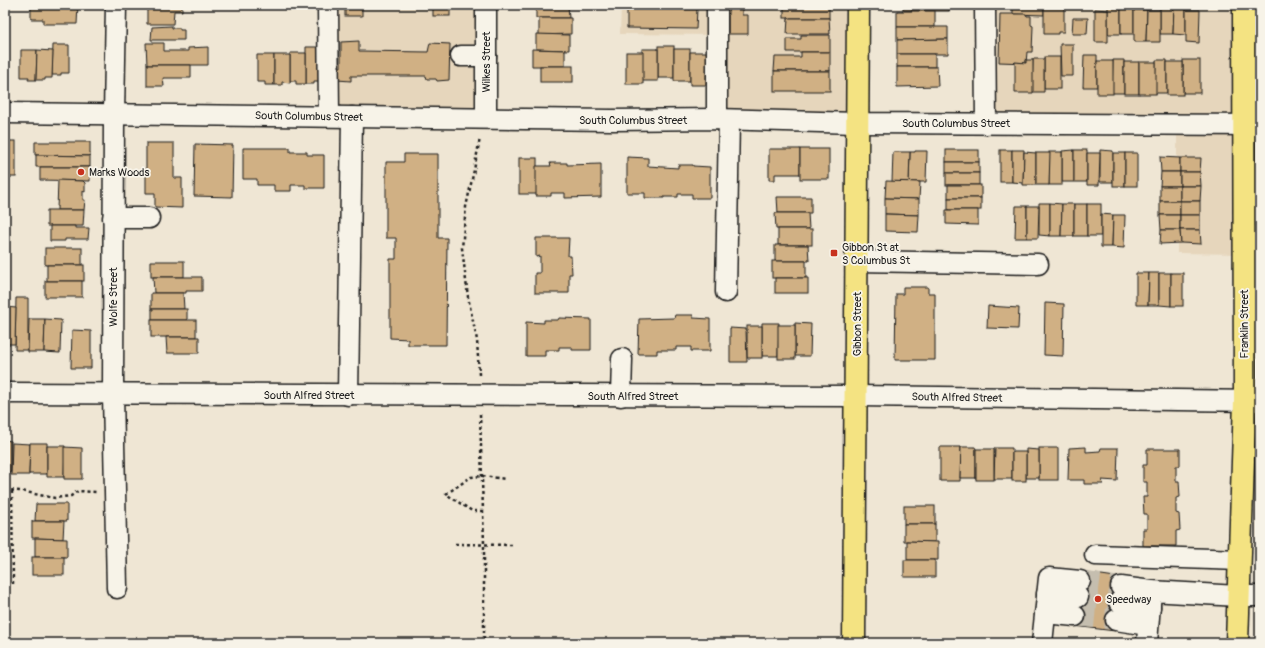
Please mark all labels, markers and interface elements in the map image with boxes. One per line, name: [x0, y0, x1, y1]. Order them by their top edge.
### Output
street label: Wilkes Street: [480, 31, 493, 93]
street label: South Columbus Street: [255, 109, 364, 124]
street label: South Columbus Street: [579, 114, 688, 127]
street label: South Columbus Street: [902, 117, 1011, 130]
place label: Marks Woods: [89, 166, 149, 179]
marker: Marks Woods: [76, 167, 86, 177]
place label: Gibbon St at S Columbus St: [842, 241, 911, 267]
marker: Gibbon St at S Columbus St: [829, 248, 839, 258]
street label: Wolfe Street: [107, 267, 120, 327]
street label: Franklin Street: [1238, 289, 1251, 359]
street label: Gibbon Street: [851, 291, 864, 356]
street label: South Alfred Street: [264, 389, 355, 402]
street label: South Alfred Street: [588, 390, 679, 403]
street label: South Alfred Street: [911, 390, 1003, 405]
place label: Speedway: [1106, 593, 1151, 606]
marker: Speedway: [1093, 594, 1103, 604]

